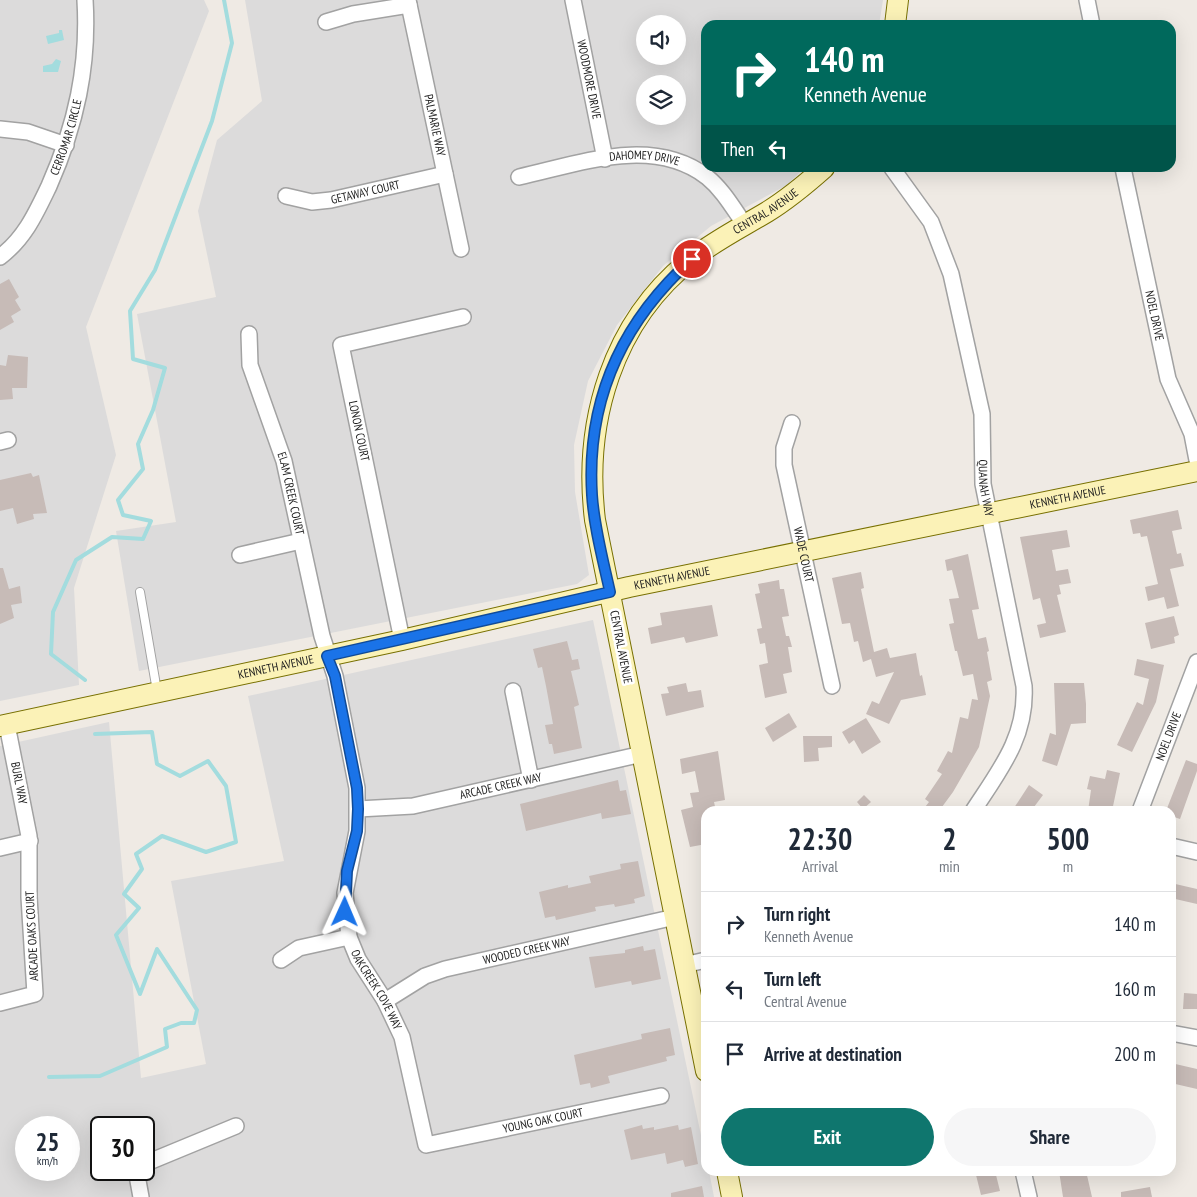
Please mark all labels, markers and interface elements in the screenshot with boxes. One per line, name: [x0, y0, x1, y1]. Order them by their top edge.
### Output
map controls: [636, 15, 686, 125]
button: sound: [636, 15, 686, 65]
text: 140 m: [804, 36, 885, 82]
street label: WOODMORE DRIVE: [574, 38, 605, 120]
icon: right: [721, 40, 786, 105]
button: layers: [636, 75, 686, 125]
text: Kenneth Avenue: [804, 80, 927, 108]
street label: PALMARIE WAY: [421, 93, 449, 158]
street label: CERROMAR CIRCLE: [46, 98, 85, 177]
icon: left: [764, 135, 792, 163]
text: Then: [721, 137, 754, 161]
street label: DAHOMEY DRIVE: [608, 147, 682, 169]
street label: GETAWAY COURT: [329, 176, 402, 207]
street label: CENTRAL AVENUE: [730, 185, 801, 237]
pin: [671, 238, 713, 280]
icon: arrive: [678, 245, 706, 273]
street label: NOEL DRIVE: [1142, 289, 1168, 342]
street label: LONON COURT: [346, 399, 373, 463]
street label: ELAM CREEK COURT: [274, 450, 308, 537]
street label: QUANAH WAY: [976, 459, 998, 518]
street label: KENNETH AVENUE: [1028, 482, 1107, 512]
street label: WADE COURT: [791, 526, 817, 584]
street label: KENNETH AVENUE: [633, 563, 711, 593]
street label: CENTRAL AVENUE: [607, 609, 636, 685]
street label: KENNETH AVENUE: [236, 651, 315, 682]
street label: NOEL DRIVE: [1152, 710, 1184, 763]
street label: BURL WAY: [8, 760, 31, 806]
street label: ARCADE CREEK WAY: [458, 769, 544, 802]
text: 22:30: [788, 819, 852, 858]
text: 2: [942, 819, 957, 858]
text: 500: [1046, 819, 1089, 858]
text: Arrival: [802, 856, 838, 876]
text: min: [939, 856, 960, 876]
text: m: [1063, 856, 1073, 876]
position arrow: [318, 885, 370, 937]
street label: ARCADE OAKS COURT: [22, 890, 41, 981]
text: Turn right: [764, 902, 830, 926]
icon: right: [721, 910, 749, 938]
text: 140 m: [1114, 912, 1156, 936]
text: Kenneth Avenue: [764, 926, 853, 946]
street label: WOODED CREEK WAY: [481, 933, 572, 967]
street label: OAKCREEK COVE WAY: [348, 947, 406, 1032]
text: Turn left: [764, 967, 821, 991]
icon: left: [721, 975, 749, 1003]
text: 160 m: [1114, 977, 1156, 1001]
text: Central Avenue: [764, 991, 847, 1011]
icon: arrive: [721, 1040, 749, 1068]
text: Arrive at destination: [764, 1042, 902, 1066]
text: 200 m: [1114, 1042, 1156, 1066]
street label: YOUNG OAK COURT: [501, 1104, 585, 1136]
button: Exit: [721, 1108, 934, 1166]
button: Share: [944, 1108, 1156, 1166]
speed limit sign: 30: [90, 1116, 155, 1181]
text: 25: [36, 1126, 59, 1158]
text: km/h: [37, 1153, 58, 1168]

